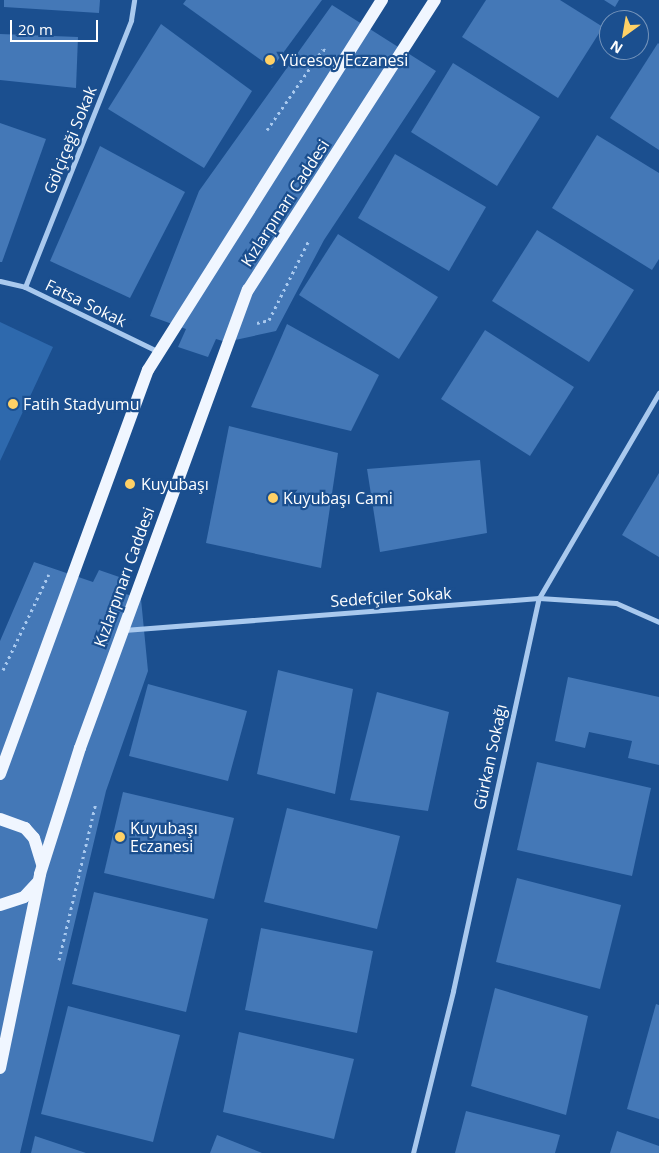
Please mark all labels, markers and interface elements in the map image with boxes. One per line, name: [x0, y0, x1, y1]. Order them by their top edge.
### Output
scale bar: [12, 10, 100, 42]
north arrow: [599, 10, 649, 60]
text: 20 m: [18, 19, 53, 39]
text: N: [606, 36, 626, 58]
place label: Yücesoy Eczanesi: [280, 50, 408, 70]
marker: Yücesoy Eczanesi: [264, 54, 276, 66]
street label: Gölçiçeği Sokak: [40, 83, 100, 197]
street label: Kızlarpınarı Caddesi: [237, 136, 333, 270]
street label: Fatsa Sokak: [42, 275, 130, 331]
place label: Fatih Stadyumu: [23, 394, 139, 414]
marker: Fatih Stadyumu: [7, 398, 19, 410]
place label: Kuyubaşı: [141, 474, 209, 494]
marker: Kuyubaşı: [123, 477, 137, 491]
place label: Kuyubaşı Cami: [283, 488, 393, 508]
marker: Kuyubaşı Cami: [267, 492, 279, 504]
street label: Kızlarpınarı Caddesi: [90, 505, 158, 649]
street label: Sedefçiler Sokak: [330, 583, 452, 611]
street label: Gürkan Sokağı: [469, 702, 511, 812]
place label: Kuyubaşı Eczanesi: [130, 818, 198, 856]
marker: Kuyubaşı Eczanesi: [114, 831, 126, 843]

